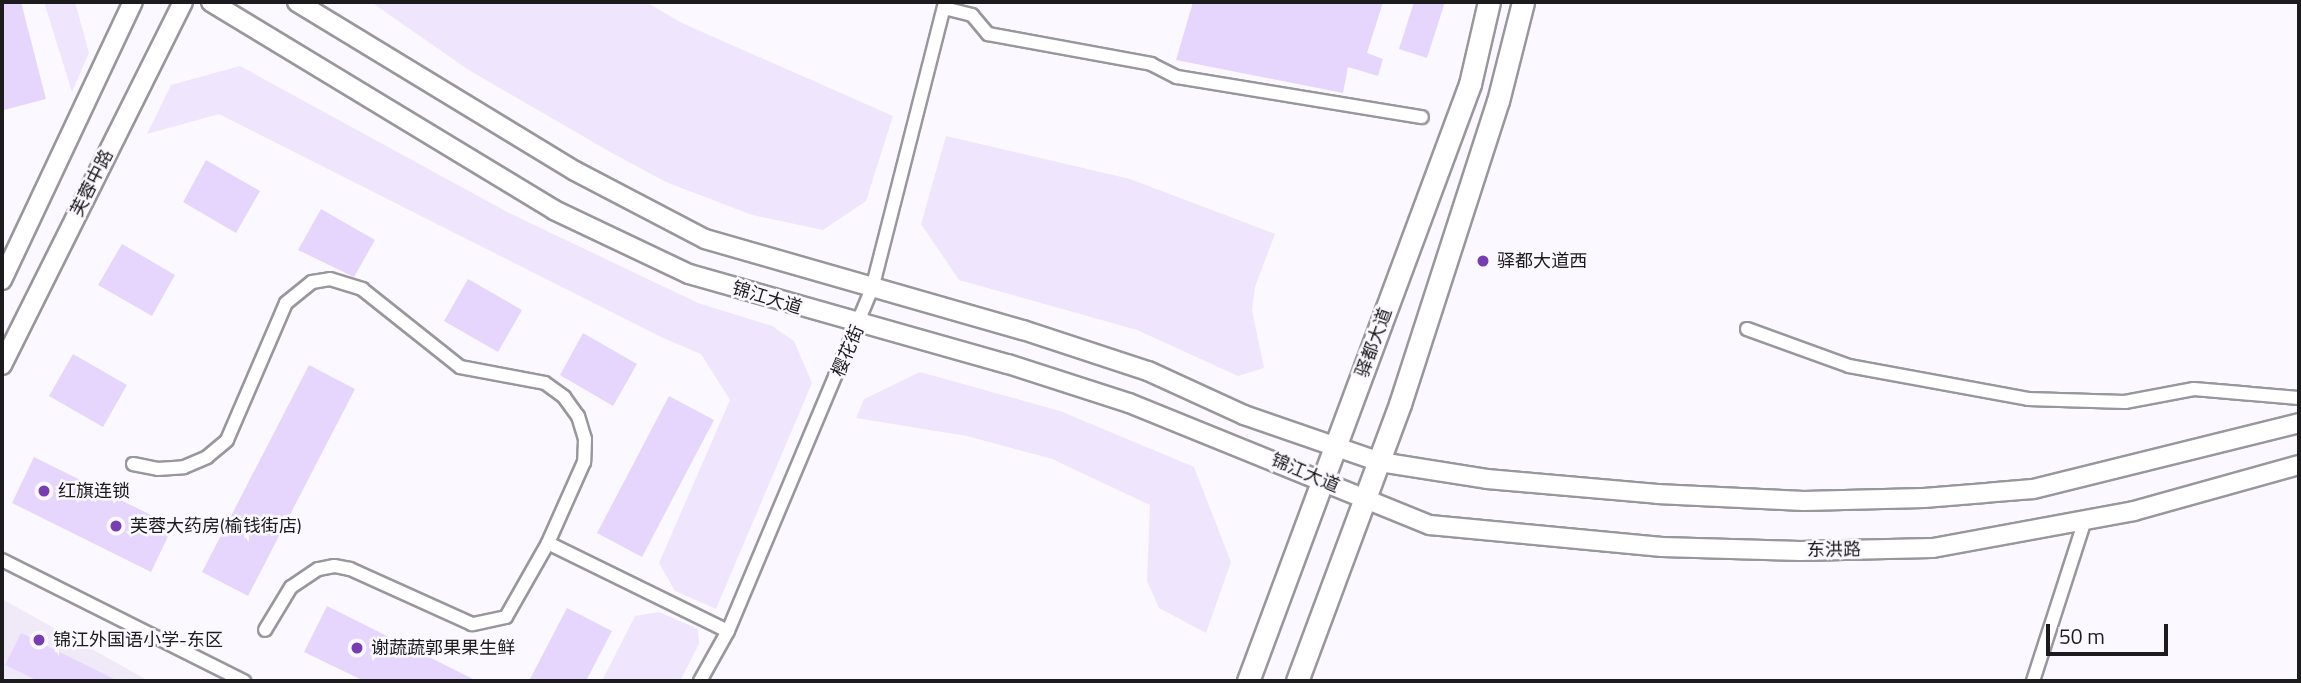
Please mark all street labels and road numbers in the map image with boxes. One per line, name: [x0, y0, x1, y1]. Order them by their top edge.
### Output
street label: 芙蓉中路: [66, 146, 118, 220]
street label: 锦江大道: [729, 277, 805, 319]
street label: 驿都大道: [1352, 305, 1396, 381]
street label: 樱花街: [828, 322, 868, 380]
street label: 锦江大道: [1268, 449, 1342, 497]
street label: 东洪路: [1807, 539, 1861, 561]

